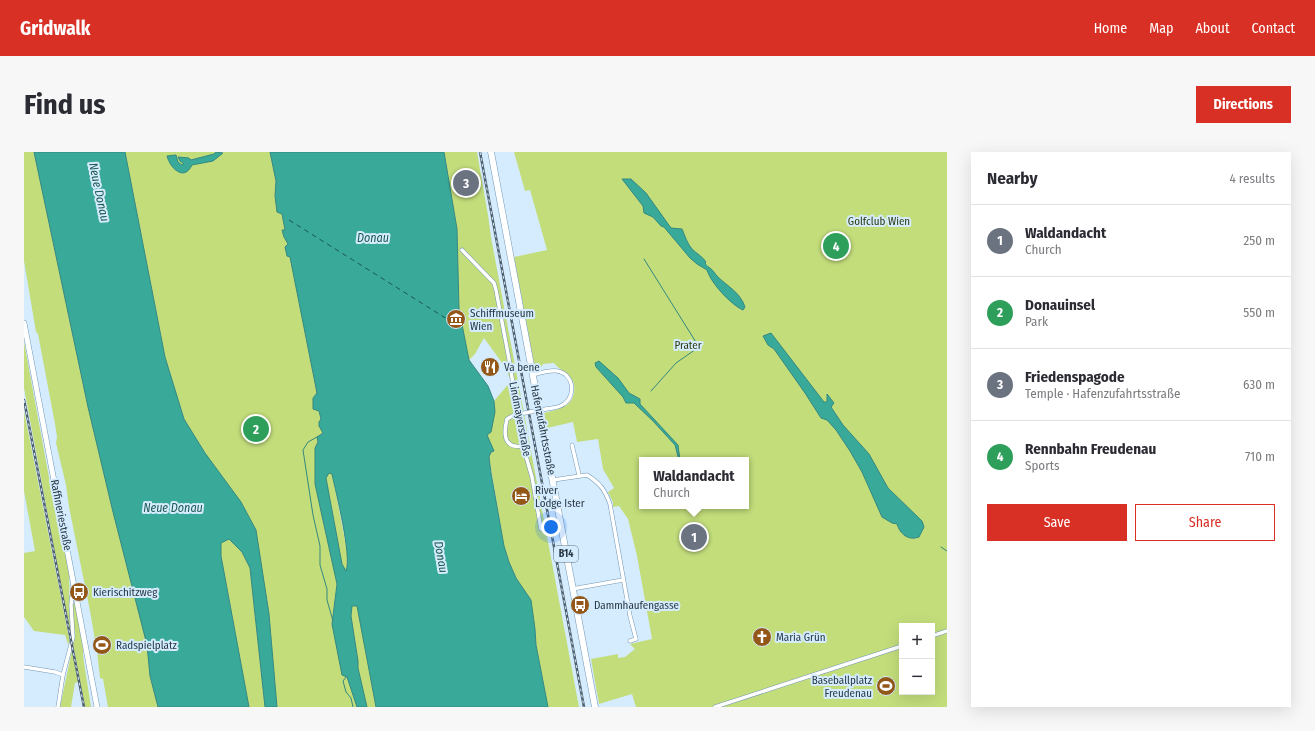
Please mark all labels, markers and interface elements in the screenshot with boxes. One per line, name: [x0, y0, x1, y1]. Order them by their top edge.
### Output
text: Gridwalk: [20, 17, 90, 40]
text: Home: [1094, 20, 1127, 37]
text: Map: [1149, 20, 1173, 37]
text: About: [1195, 20, 1230, 37]
text: Contact: [1252, 20, 1295, 37]
button: Directions: [1196, 86, 1291, 123]
text: Find us: [24, 88, 106, 121]
water label: Neue Donau: [86, 161, 112, 223]
pin: 3: [453, 168, 479, 198]
text: Nearby: [987, 168, 1038, 189]
text: 4 results: [1229, 171, 1275, 186]
park label: Golfclub Wien: [848, 215, 910, 228]
text: Waldandacht: [1025, 224, 1106, 242]
water label: Donau: [357, 231, 389, 245]
pin: 4: [823, 231, 849, 261]
text: 1: [997, 233, 1003, 248]
text: 250 m: [1243, 233, 1275, 248]
text: Church: [1025, 242, 1062, 257]
text: Donauinsel: [1025, 296, 1095, 314]
text: 2: [997, 305, 1003, 320]
text: 550 m: [1243, 305, 1275, 320]
place label: Schiffmuseum Wien: [470, 307, 534, 333]
museum icon: Schiffmuseum Wien: [445, 308, 467, 330]
text: Park: [1025, 314, 1048, 329]
park label: Prater: [674, 339, 702, 352]
restaurant icon: Va bene: [479, 356, 501, 378]
place label: Va bene: [504, 361, 540, 374]
text: Friedenspagode: [1025, 368, 1125, 386]
text: 3: [997, 377, 1003, 392]
text: 630 m: [1243, 377, 1275, 392]
street label: Lindmayerstraße: [506, 381, 534, 457]
street label: Hafenzufahrtsstraße: [528, 384, 558, 476]
text: Temple · Hafenzufahrtsstraße: [1025, 386, 1180, 401]
pin: 2: [243, 414, 269, 444]
text: Rennbahn Freudenau: [1025, 440, 1156, 458]
text: 4: [997, 449, 1003, 464]
text: 710 m: [1245, 449, 1275, 464]
popup: [639, 457, 749, 509]
text: Sports: [1025, 458, 1060, 473]
text: Waldandacht: [653, 467, 735, 485]
street label: Raffineriestraße: [48, 478, 74, 552]
place label: River Lodge Ister: [535, 484, 585, 510]
hotel icon: River Lodge Ister: [510, 485, 532, 507]
text: Church: [653, 485, 690, 500]
water label: Neue Donau: [143, 501, 203, 515]
button: Save: [987, 504, 1127, 541]
button: Share: [1135, 504, 1275, 541]
your location: [541, 517, 561, 537]
pin: 1: [681, 522, 707, 552]
water label: Donau: [431, 540, 451, 574]
road number: B14: [554, 546, 578, 562]
bus stop icon: Kierischitzweg: [68, 581, 90, 603]
place label: Kierischitzweg: [93, 586, 158, 599]
bus stop icon: Dammhaufengasse: [569, 594, 591, 616]
place label: Dammhaufengasse: [594, 599, 679, 612]
map controls: [899, 623, 935, 695]
button: +: [899, 623, 935, 659]
church icon: Maria Grün: [751, 626, 773, 648]
place label: Maria Grün: [776, 631, 826, 644]
sports icon: Radspielplatz: [91, 634, 113, 656]
place label: Radspielplatz: [116, 639, 178, 652]
button: −: [899, 659, 935, 695]
place label: Baseballplatz Freudenau: [812, 674, 873, 700]
sports icon: Baseballplatz Freudenau: [875, 675, 897, 697]

